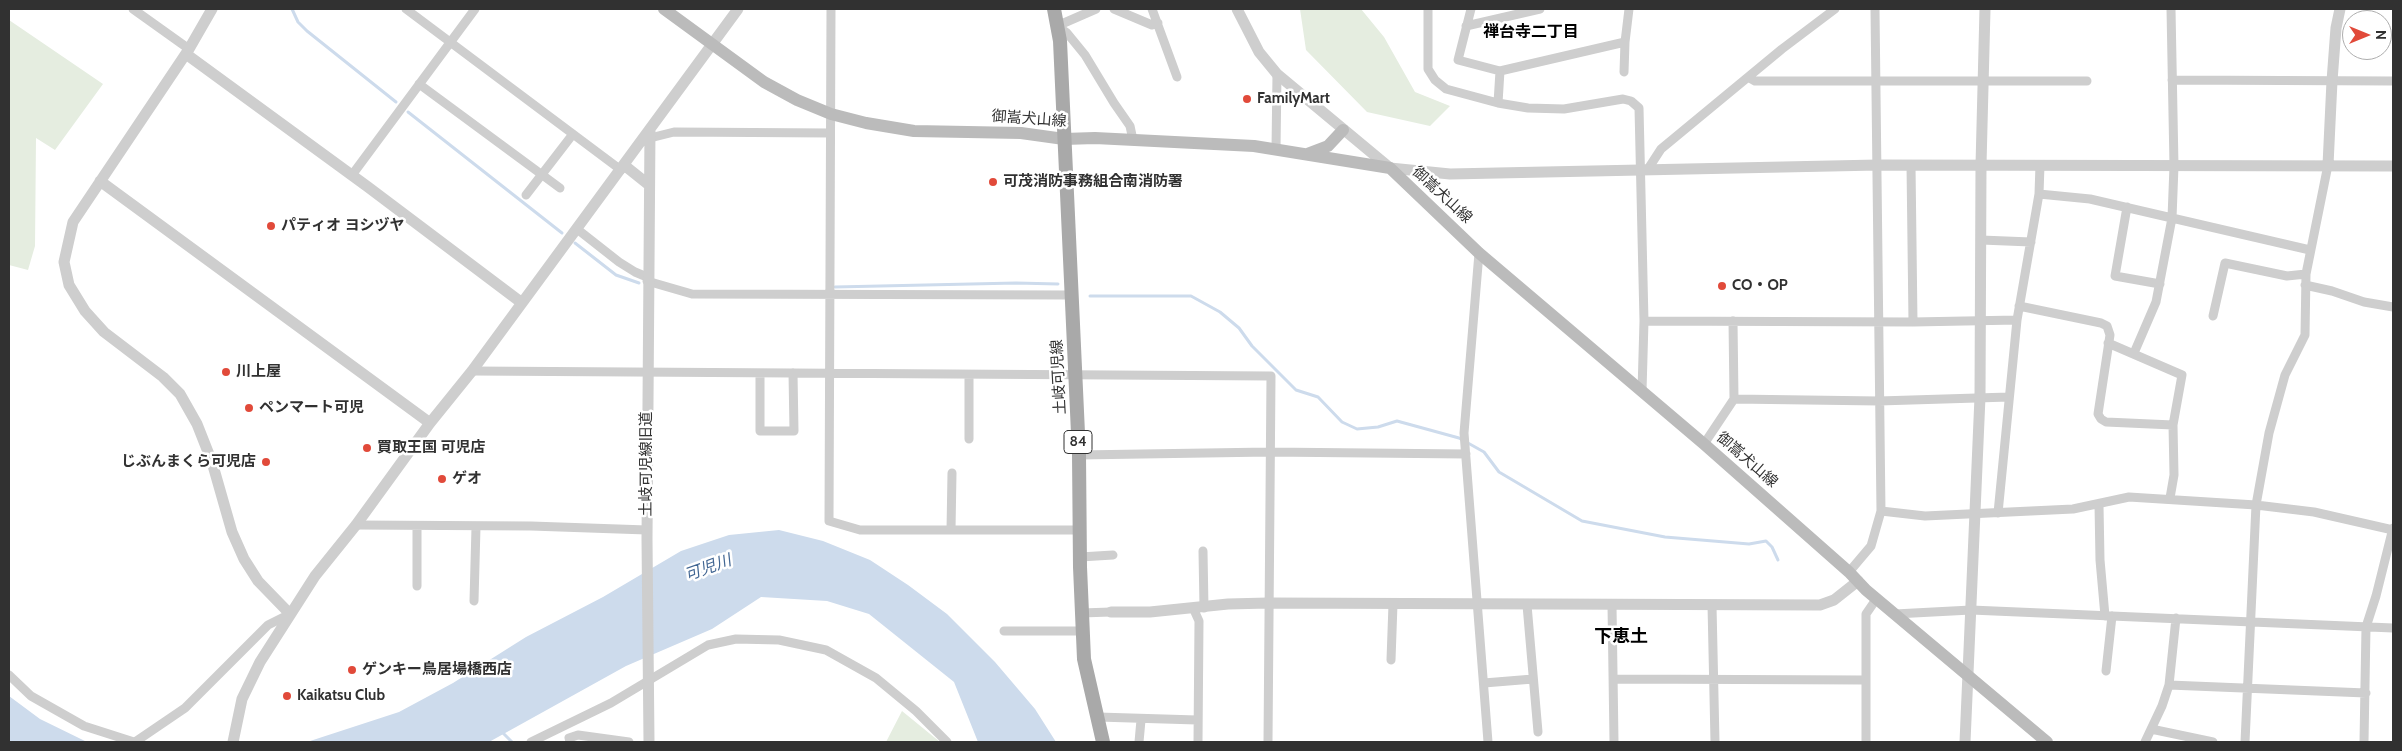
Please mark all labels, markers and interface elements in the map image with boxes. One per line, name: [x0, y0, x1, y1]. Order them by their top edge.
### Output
north arrow: [2342, 10, 2392, 60]
district label: 禅台寺二丁目: [1483, 22, 1579, 42]
text: N: [2372, 30, 2390, 40]
place label: FamilyMart: [1257, 90, 1330, 108]
marker: FamilyMart: [1241, 93, 1253, 105]
street label: 御嵩犬山線: [991, 107, 1067, 131]
street label: 御嵩犬山線: [1408, 163, 1476, 227]
place label: 可茂消防事務組合南消防署: [1003, 173, 1183, 191]
marker: 可茂消防事務組合南消防署: [987, 176, 999, 188]
place label: パティオ ヨシヅヤ: [281, 217, 404, 235]
marker: パティオ ヨシヅヤ: [265, 220, 277, 232]
place label: CO・OP: [1732, 277, 1788, 295]
marker: CO・OP: [1716, 280, 1728, 292]
street label: 土岐可児線: [1048, 339, 1070, 415]
place label: 川上屋: [236, 363, 281, 381]
marker: 川上屋: [220, 366, 232, 378]
place label: ペンマート可児: [259, 399, 364, 417]
marker: ペンマート可児: [243, 402, 255, 414]
street label: 土岐可児線旧道: [638, 412, 656, 516]
street label: 御嵩犬山線: [1713, 429, 1781, 491]
road number: 84: [1064, 431, 1092, 454]
place label: 買取王国 可児店: [377, 439, 485, 457]
marker: 買取王国 可児店: [361, 442, 373, 454]
place label: じぶんまくら可児店: [121, 453, 256, 471]
marker: じぶんまくら可児店: [260, 456, 272, 468]
place label: ゲオ: [452, 470, 482, 488]
marker: ゲオ: [436, 473, 448, 485]
water label: 可児川: [682, 551, 734, 585]
district label: 下恵土: [1594, 626, 1648, 648]
place label: ゲンキー鳥居場橋西店: [362, 661, 512, 679]
marker: ゲンキー鳥居場橋西店: [346, 664, 358, 676]
place label: Kaikatsu Club: [297, 687, 385, 705]
marker: Kaikatsu Club: [281, 690, 293, 702]

